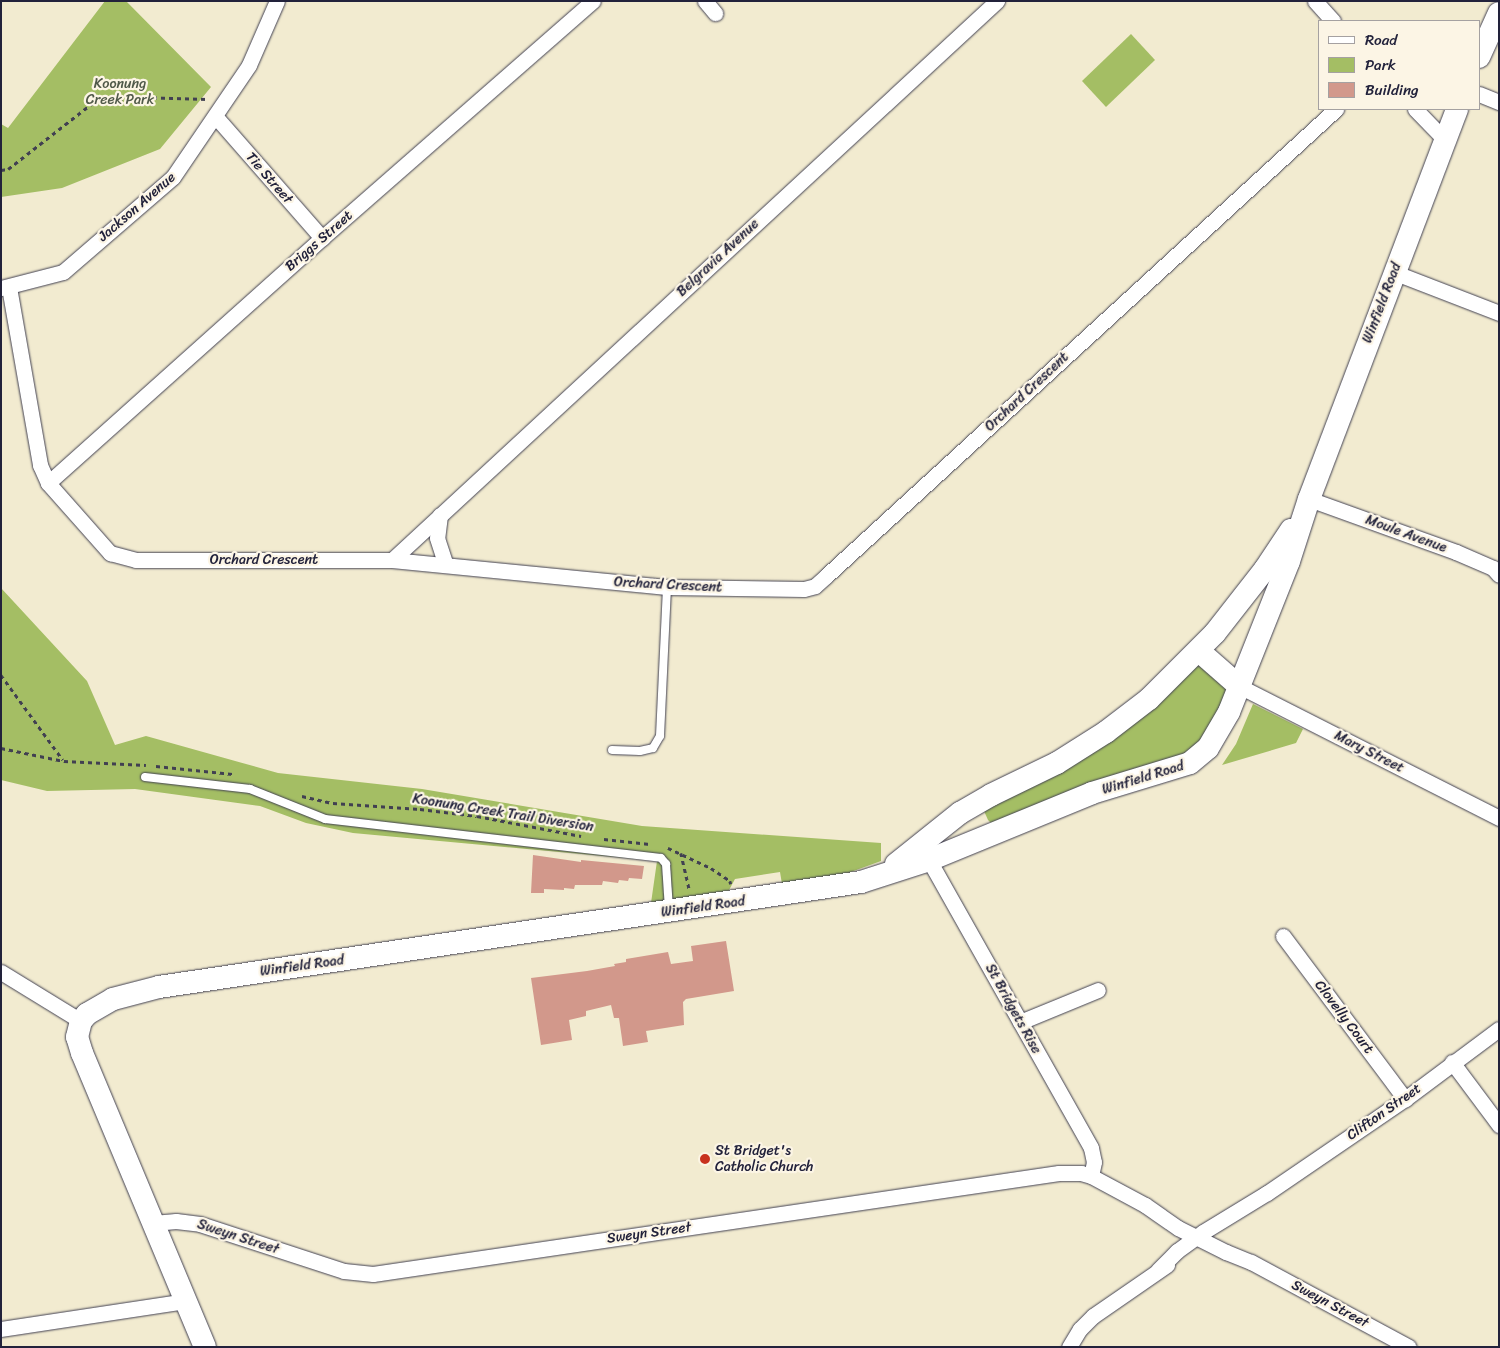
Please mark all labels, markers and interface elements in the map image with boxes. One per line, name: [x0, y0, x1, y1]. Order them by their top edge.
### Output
legend: [1318, 20, 1480, 110]
text: Road: [1365, 27, 1397, 53]
text: Park: [1365, 52, 1396, 78]
park label: Koonung Creek Park: [86, 76, 154, 108]
text: Building: [1365, 77, 1419, 103]
street label: Tie Street: [242, 149, 296, 207]
street label: Jackson Avenue: [95, 169, 179, 245]
street label: Briggs Street: [282, 207, 356, 275]
street label: Belgravia Avenue: [674, 216, 762, 300]
street label: Winfield Road: [1359, 260, 1405, 346]
street label: Orchard Crescent: [981, 349, 1073, 435]
street label: Moule Avenue: [1363, 512, 1449, 556]
street label: Orchard Crescent: [210, 552, 318, 568]
street label: Orchard Crescent: [613, 574, 723, 596]
street label: Mary Street: [1331, 727, 1407, 777]
street label: Winfield Road: [1100, 758, 1186, 798]
street label: Koonung Creek Trail Diversion: [411, 790, 595, 836]
street label: Winfield Road: [660, 893, 746, 921]
street label: Winfield Road: [259, 952, 345, 980]
street label: St Bridgets Rise: [981, 961, 1045, 1057]
street label: Clovelly Court: [1311, 977, 1377, 1057]
street label: Clifton Street: [1343, 1080, 1425, 1144]
place label: St Bridget's Catholic Church: [715, 1143, 813, 1176]
marker: St Bridget's Catholic Church: [699, 1153, 711, 1165]
street label: Sweyn Street: [195, 1216, 281, 1258]
street label: Sweyn Street: [606, 1219, 692, 1247]
street label: Sweyn Street: [1289, 1277, 1371, 1331]

